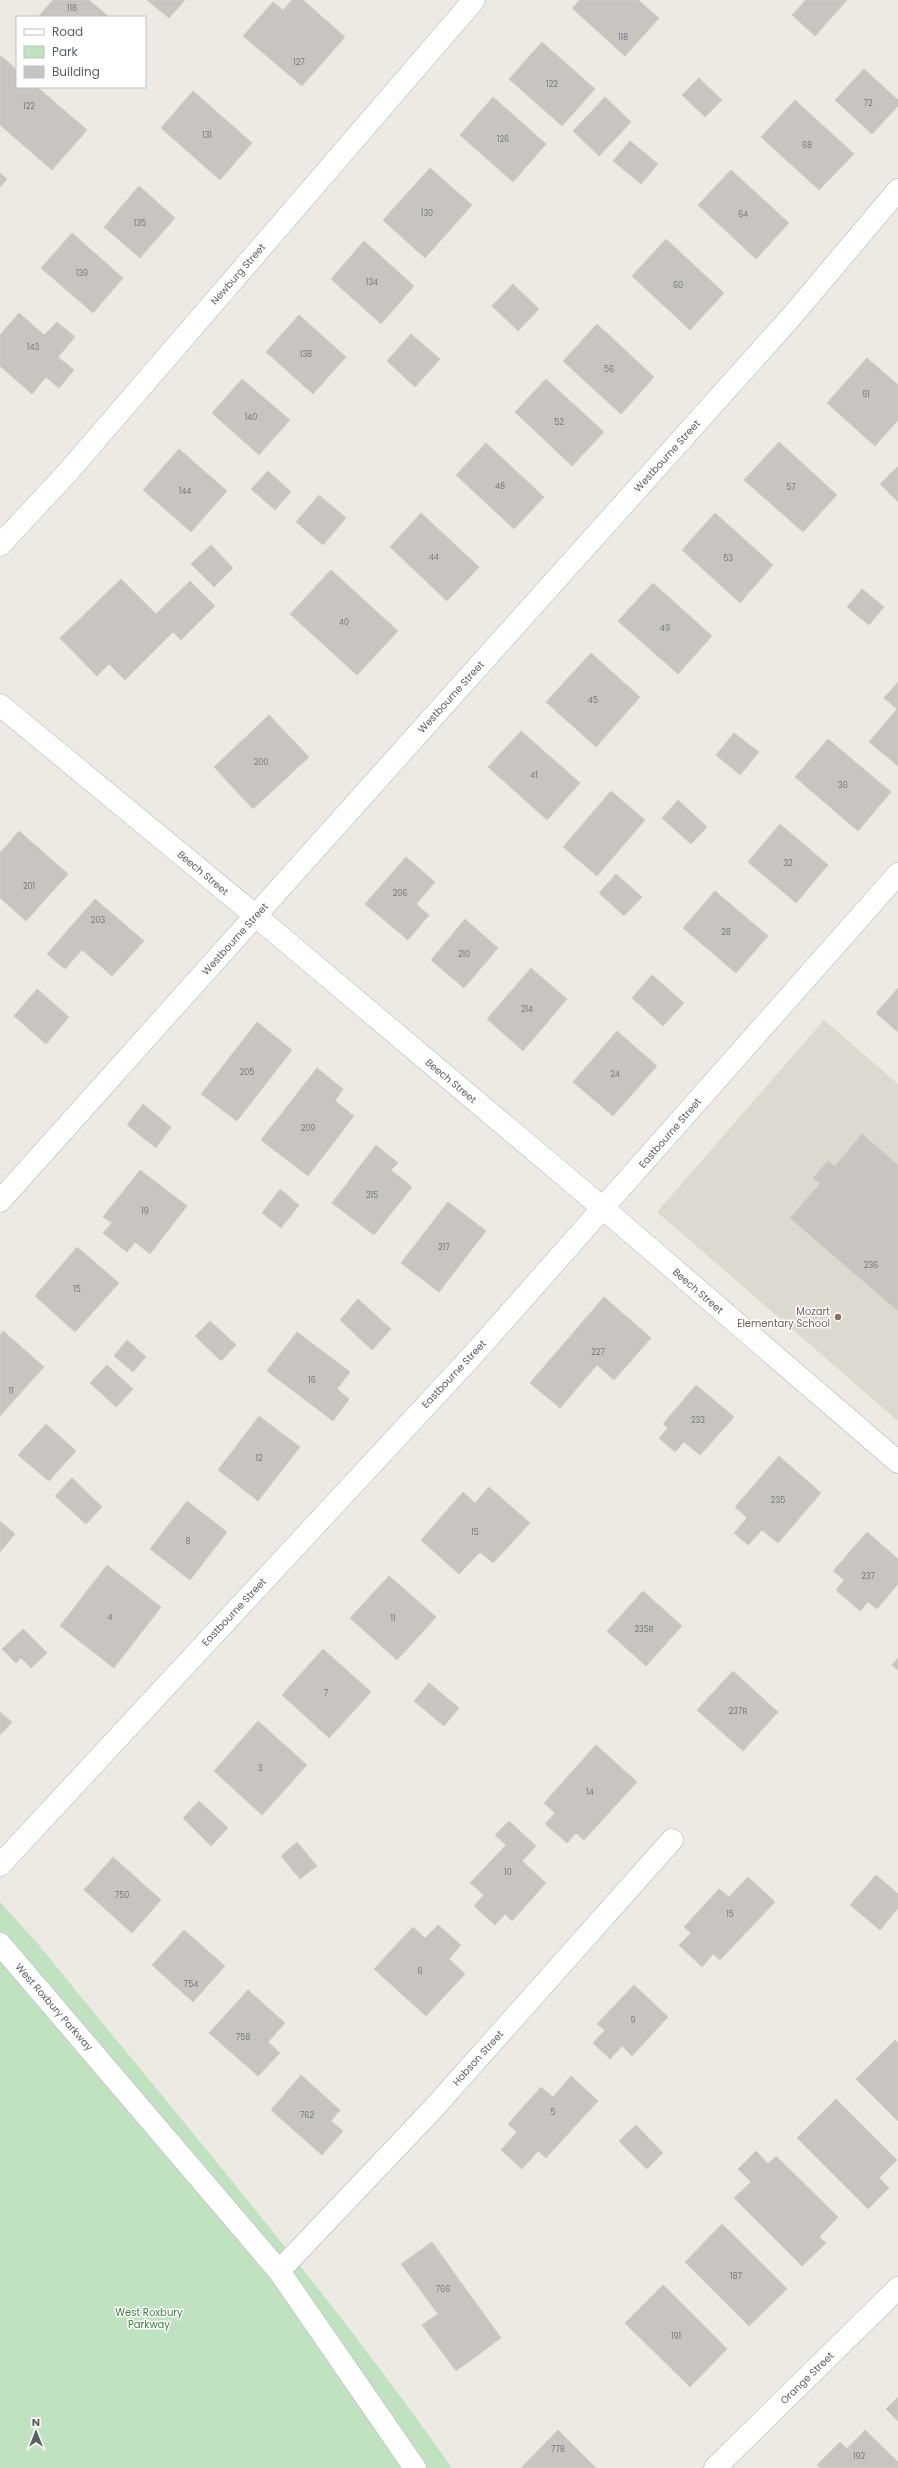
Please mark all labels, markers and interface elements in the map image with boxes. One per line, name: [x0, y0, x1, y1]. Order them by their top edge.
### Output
house number: 118: [67, 3, 77, 14]
legend: [16, 16, 146, 88]
text: Road: [52, 23, 83, 40]
house number: 118: [618, 32, 628, 43]
text: Park: [52, 43, 79, 60]
house number: 127: [293, 57, 305, 68]
text: Building: [52, 63, 100, 80]
house number: 122: [546, 79, 558, 90]
house number: 72: [864, 98, 873, 109]
house number: 122: [23, 101, 35, 112]
house number: 131: [202, 130, 212, 141]
house number: 126: [497, 134, 509, 145]
house number: 68: [802, 140, 812, 151]
house number: 130: [421, 208, 433, 219]
house number: 64: [738, 209, 748, 220]
house number: 135: [134, 218, 146, 229]
street label: Newburg Street: [207, 240, 269, 308]
house number: 139: [76, 268, 88, 279]
house number: 134: [366, 277, 378, 288]
house number: 60: [673, 280, 683, 291]
house number: 143: [27, 342, 39, 353]
house number: 138: [300, 349, 312, 360]
house number: 56: [604, 364, 614, 375]
house number: 61: [862, 389, 870, 400]
house number: 140: [245, 412, 257, 423]
street label: Westbourne Street: [630, 416, 704, 495]
house number: 52: [554, 417, 564, 428]
house number: 48: [495, 481, 505, 492]
house number: 57: [786, 482, 796, 493]
house number: 144: [179, 486, 191, 497]
house number: 44: [429, 552, 439, 563]
house number: 53: [723, 553, 733, 564]
house number: 40: [339, 617, 349, 628]
house number: 49: [660, 623, 670, 634]
street label: Westbourne Street: [414, 657, 488, 736]
house number: 45: [588, 695, 598, 706]
house number: 200: [254, 757, 268, 768]
house number: 41: [530, 770, 538, 781]
house number: 36: [838, 780, 848, 791]
street label: Beech Street: [174, 847, 232, 899]
house number: 32: [783, 858, 793, 869]
house number: 201: [23, 881, 35, 892]
house number: 206: [393, 888, 407, 899]
street label: Westbourne Street: [198, 899, 272, 978]
house number: 203: [91, 915, 105, 926]
house number: 28: [721, 927, 731, 938]
house number: 210: [458, 949, 470, 960]
house number: 214: [521, 1004, 533, 1015]
street label: Beech Street: [422, 1055, 480, 1107]
house number: 205: [240, 1067, 254, 1078]
house number: 24: [610, 1069, 620, 1080]
street label: Eastbourne Street: [635, 1094, 705, 1171]
house number: 209: [301, 1123, 315, 1134]
house number: 215: [366, 1190, 378, 1201]
house number: 19: [141, 1206, 149, 1217]
house number: 217: [438, 1242, 450, 1253]
house number: 236: [864, 1260, 878, 1271]
street label: Beech Street: [669, 1265, 727, 1318]
house number: 15: [73, 1284, 81, 1295]
place label: Mozart Elementary School: [737, 1304, 830, 1331]
marker: Mozart Elementary School: [833, 1312, 843, 1322]
street label: Eastbourne Street: [418, 1336, 490, 1412]
house number: 227: [591, 1347, 605, 1358]
house number: 16: [308, 1375, 316, 1386]
house number: 11: [8, 1386, 14, 1397]
house number: 233: [691, 1415, 705, 1426]
house number: 12: [255, 1453, 263, 1464]
house number: 235: [771, 1495, 785, 1506]
house number: 15: [471, 1527, 479, 1538]
house number: 8: [185, 1536, 191, 1547]
house number: 237: [861, 1571, 875, 1582]
street label: Eastbourne Street: [198, 1574, 270, 1650]
house number: 4: [107, 1612, 113, 1623]
house number: 11: [390, 1613, 396, 1624]
house number: 235R: [634, 1624, 654, 1635]
house number: 7: [324, 1688, 329, 1699]
house number: 237R: [729, 1706, 747, 1717]
house number: 3: [258, 1763, 263, 1774]
house number: 14: [586, 1787, 594, 1798]
house number: 10: [504, 1867, 512, 1878]
house number: 750: [115, 1890, 129, 1901]
house number: 15: [726, 1909, 734, 1920]
street label: West Roxbury Parkway: [12, 1960, 97, 2054]
house number: 6: [417, 1966, 423, 1977]
house number: 754: [184, 1979, 198, 1990]
house number: 9: [630, 2015, 636, 2026]
street label: Hobson Street: [449, 2027, 507, 2089]
house number: 758: [236, 2032, 250, 2043]
house number: 5: [550, 2107, 556, 2118]
house number: 762: [300, 2110, 314, 2121]
house number: 187: [730, 2271, 743, 2282]
house number: 766: [436, 2284, 450, 2295]
park label: West Roxbury Parkway: [115, 2305, 183, 2332]
house number: 191: [671, 2331, 681, 2342]
street label: Orange Street: [777, 2348, 838, 2408]
north arrow: [16, 2412, 56, 2452]
text: N: [32, 2414, 40, 2430]
house number: 778: [551, 2444, 565, 2455]
house number: 192: [853, 2451, 865, 2462]

